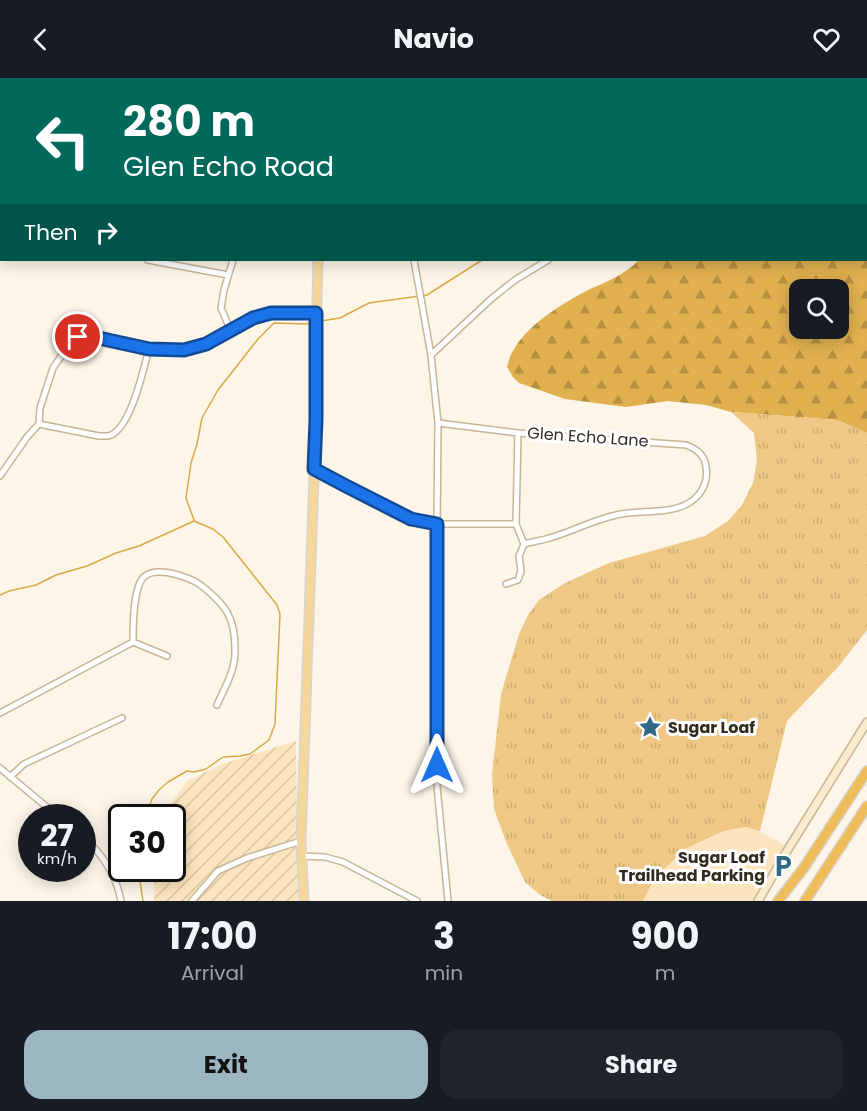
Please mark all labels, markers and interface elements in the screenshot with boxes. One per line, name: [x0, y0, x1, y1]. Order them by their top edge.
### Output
text: Navio: [393, 20, 474, 57]
icon: back: [24, 23, 57, 56]
icon: heart: [810, 23, 843, 56]
text: 280 m: [123, 92, 255, 151]
icon: left: [24, 102, 102, 180]
text: Glen Echo Road: [123, 148, 334, 185]
icon: right: [90, 216, 123, 249]
text: Then: [24, 217, 78, 248]
map controls: [789, 279, 849, 339]
button: search: [789, 279, 849, 339]
pin: [52, 311, 103, 362]
icon: arrive: [61, 320, 94, 353]
street label: Glen Echo Lane: [527, 421, 649, 453]
place icon: Sugar Loaf: [637, 714, 663, 740]
place label: Sugar Loaf: [668, 716, 755, 739]
position arrow: [405, 733, 469, 797]
speed limit sign: 30: [108, 804, 186, 882]
text: 27: [40, 814, 74, 857]
place label: Sugar Loaf Trailhead Parking: [619, 846, 765, 887]
text: km/h: [37, 848, 77, 869]
parking icon: Sugar Loaf Trailhead Parking: [770, 853, 796, 879]
text: 17:00: [167, 911, 257, 962]
text: 3: [433, 911, 455, 962]
text: 900: [630, 911, 700, 962]
text: Arrival: [181, 959, 244, 987]
text: min: [425, 959, 463, 987]
text: m: [655, 959, 675, 987]
button: Exit: [24, 1030, 428, 1099]
button: Share: [440, 1030, 843, 1099]

